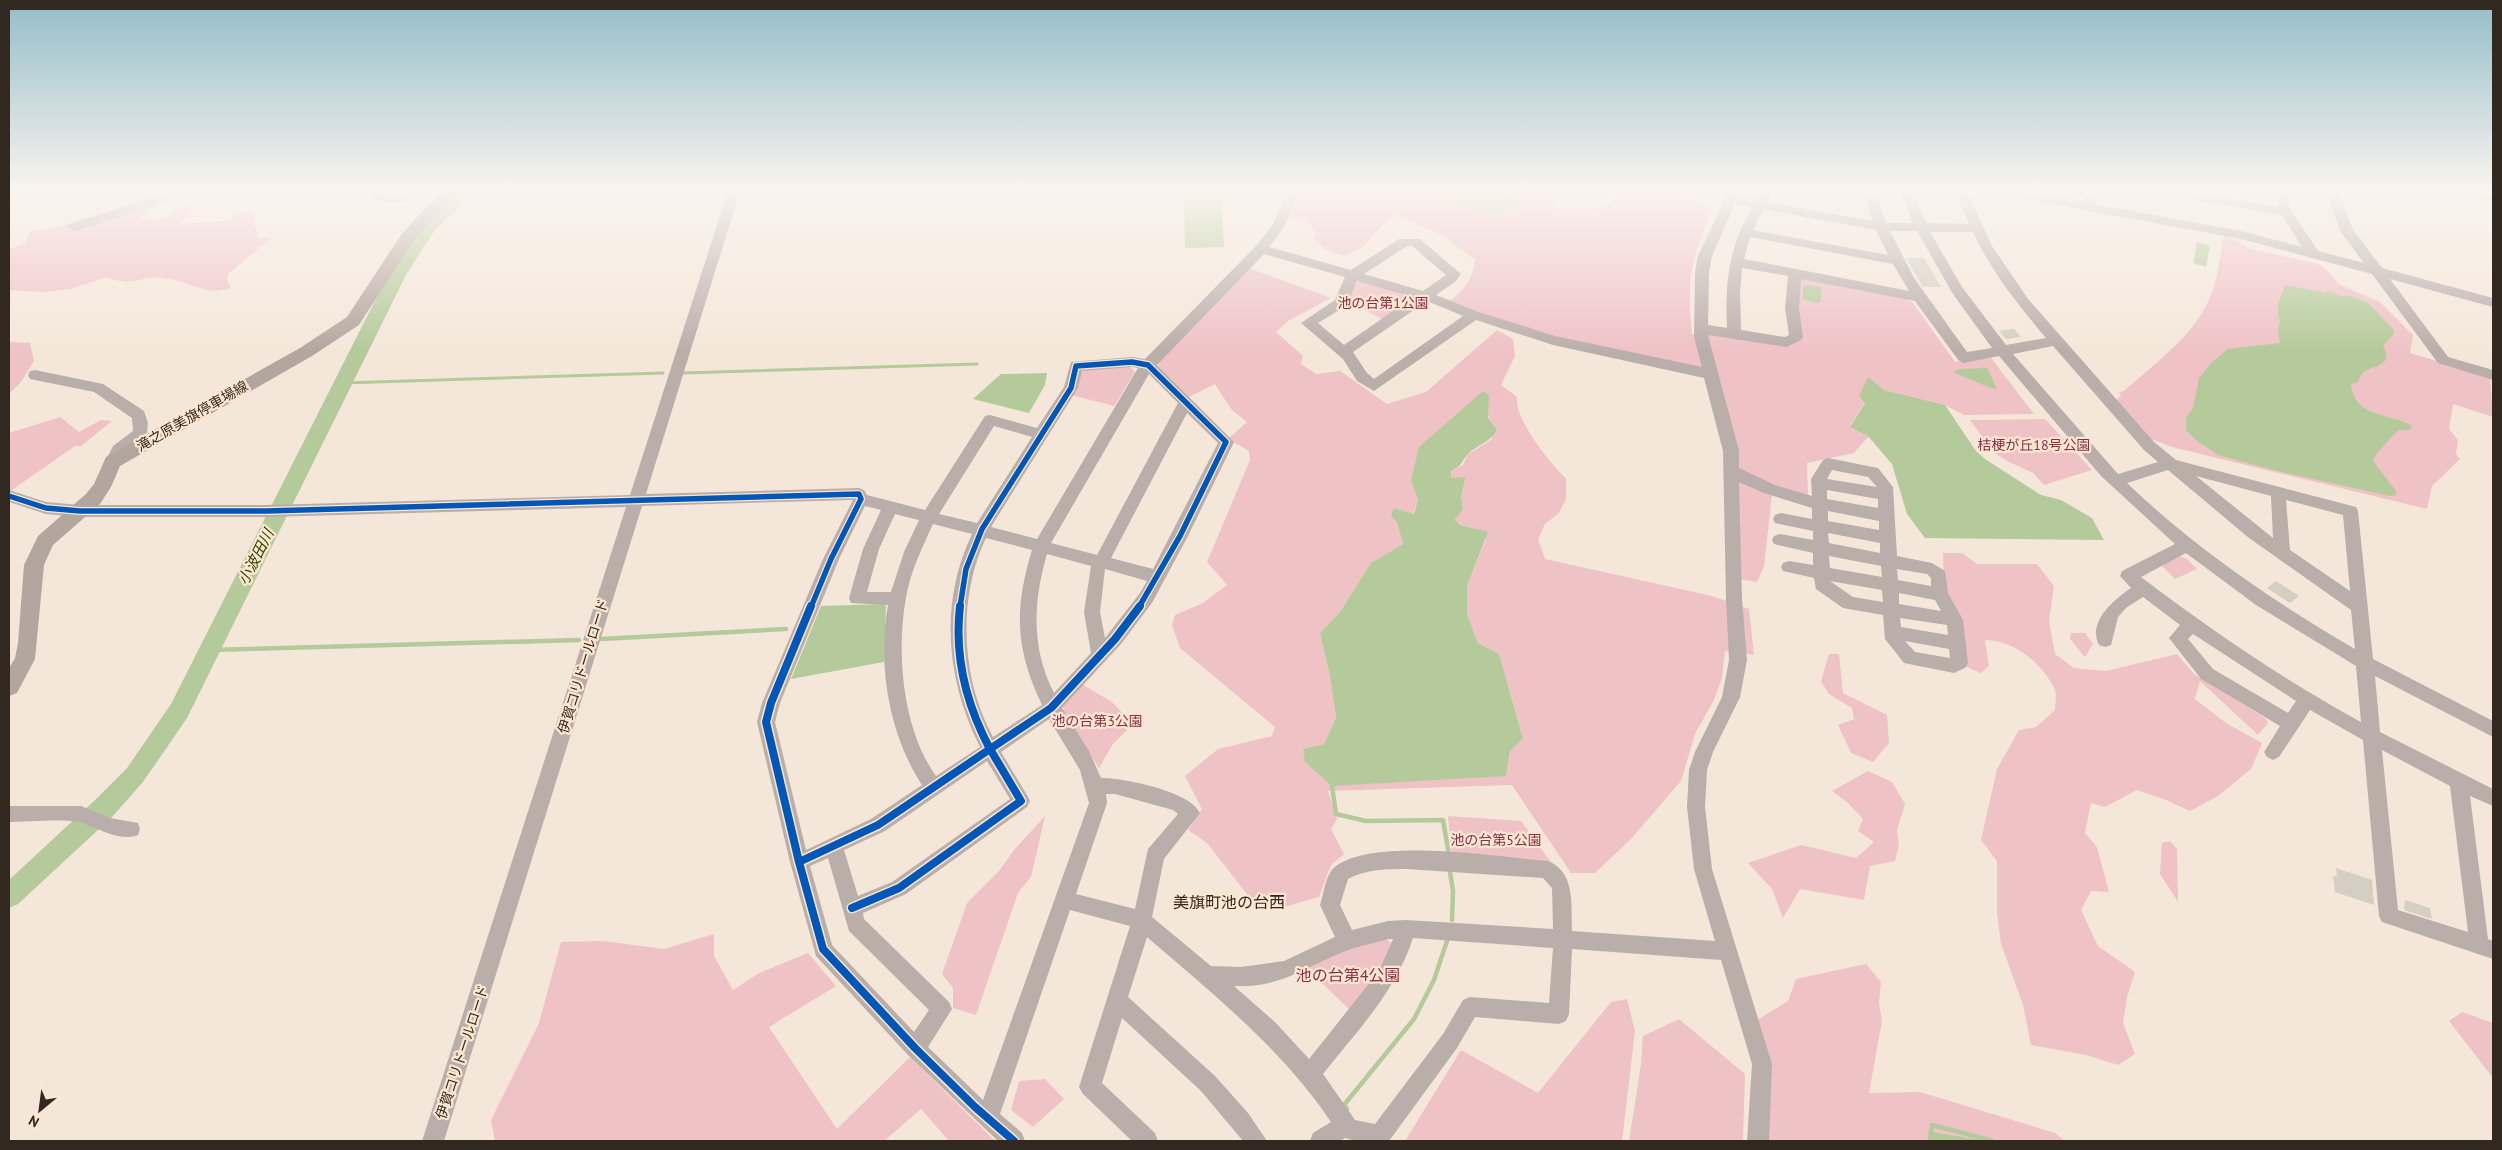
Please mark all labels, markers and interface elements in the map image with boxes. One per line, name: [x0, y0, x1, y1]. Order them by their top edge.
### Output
park label: 池の台第1公園: [1337, 294, 1429, 312]
street label: 滝之原美旗停車場線: [133, 377, 251, 455]
park label: 桔梗が丘18号公園: [1977, 436, 2091, 454]
water label: 小波田川: [233, 524, 279, 588]
street label: 伊賀コリドールロード: [554, 596, 612, 736]
park label: 池の台第3公園: [1051, 712, 1143, 730]
park label: 池の台第5公園: [1450, 831, 1542, 849]
district label: 美旗町池の台西: [1173, 892, 1285, 912]
park label: 池の台第4公園: [1296, 965, 1400, 985]
street label: 伊賀コリドールロード: [432, 983, 492, 1121]
north arrow: [15, 1085, 65, 1135]
text: N: [25, 1111, 42, 1131]

